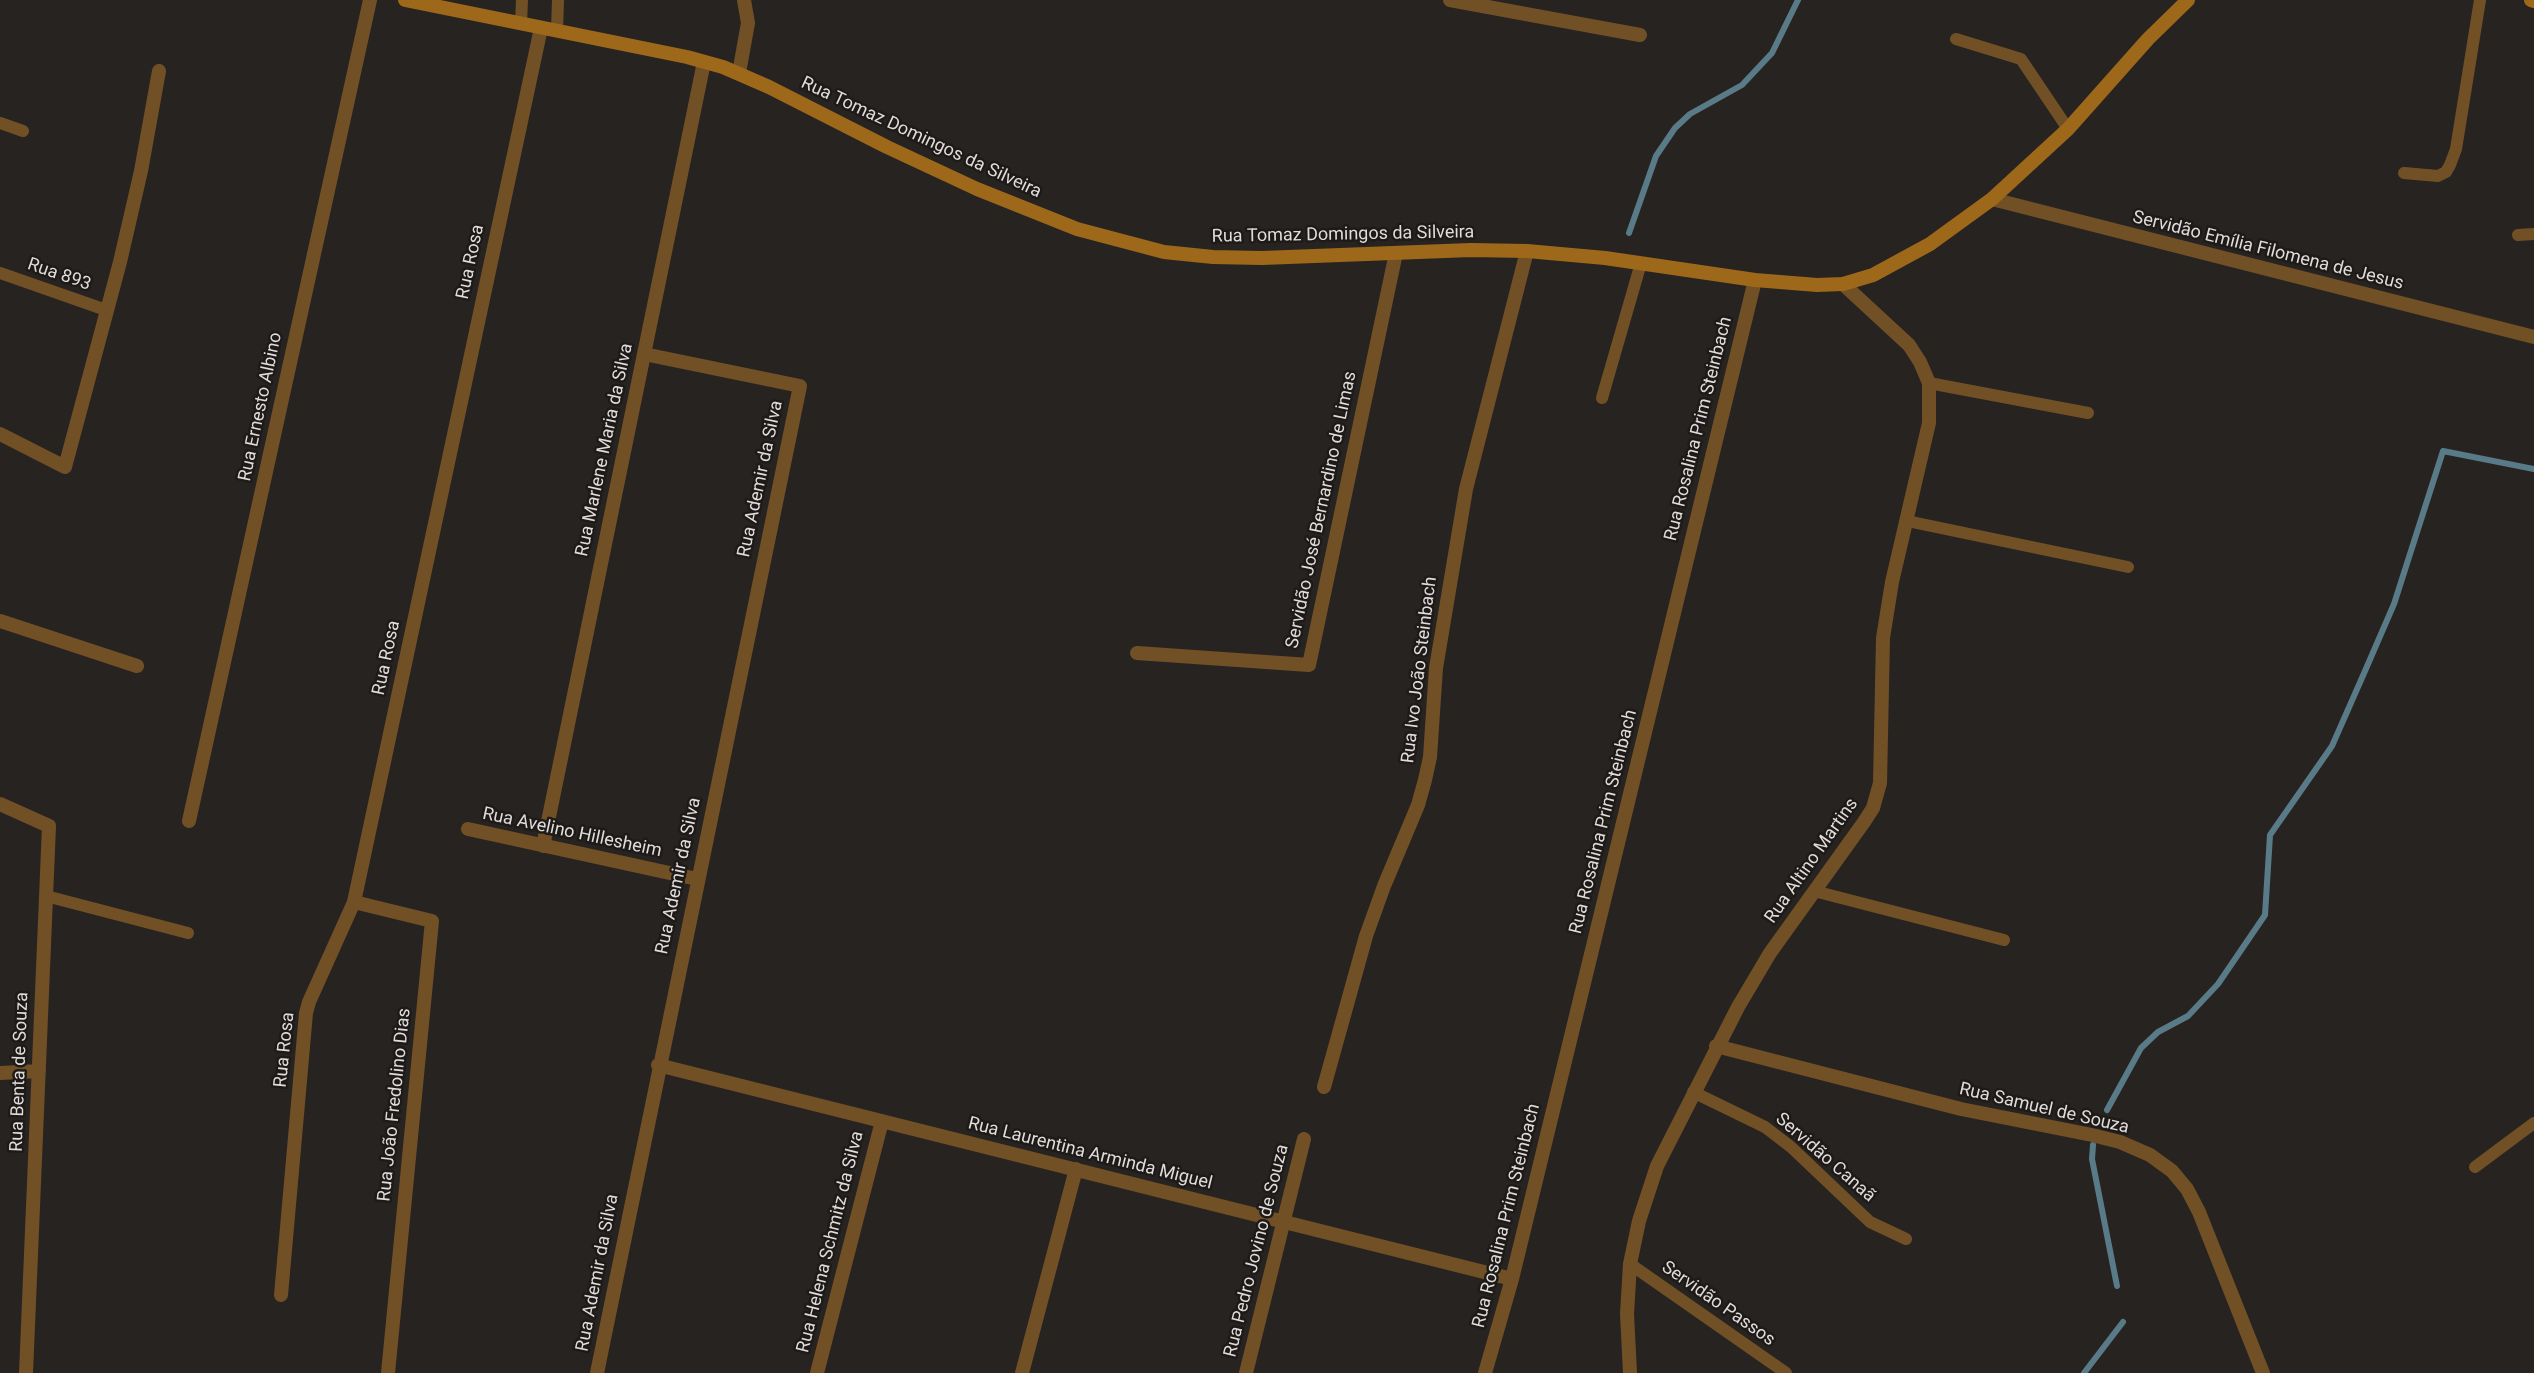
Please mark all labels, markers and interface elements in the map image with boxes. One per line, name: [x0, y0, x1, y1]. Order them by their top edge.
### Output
street label: Rua Tomaz Domingos da Silveira: [797, 73, 1045, 203]
street label: Servidão Emília Filomena de Jesus: [2130, 207, 2406, 295]
street label: Rua Tomaz Domingos da Silveira: [1212, 222, 1474, 248]
street label: Rua Rosa: [453, 223, 489, 301]
street label: Rua 893: [24, 254, 94, 296]
street label: Rua Rosalina Prim Steinbach: [1661, 315, 1737, 543]
street label: Rua Ernesto Albino: [235, 331, 287, 483]
street label: Rua Marlene Maria da Silva: [572, 342, 638, 558]
street label: Servidão José Bernardino de Limas: [1282, 370, 1362, 650]
street label: Rua Ademir da Silva: [734, 399, 788, 559]
street label: Rua Ivo João Steinbach: [1398, 575, 1442, 765]
street label: Rua Rosa: [369, 619, 405, 697]
street label: Rua Rosalina Prim Steinbach: [1566, 708, 1642, 936]
street label: Rua Altino Martins: [1761, 794, 1863, 928]
street label: Rua Ademir da Silva: [652, 796, 706, 956]
street label: Rua Avelino Hillesheim: [480, 803, 664, 863]
street label: Rua Benta de Souza: [6, 992, 34, 1152]
street label: Rua João Fredolino Dias: [374, 1007, 416, 1203]
street label: Rua Rosa: [270, 1011, 300, 1089]
street label: Rua Samuel de Souza: [1957, 1079, 2131, 1139]
street label: Rua Rosalina Prim Steinbach: [1469, 1102, 1545, 1330]
street label: Servidão Canaã: [1771, 1109, 1879, 1207]
street label: Rua Laurentina Arminda Miguel: [966, 1113, 1214, 1195]
street label: Rua Helena Schmitz da Silva: [793, 1129, 869, 1355]
street label: Rua Pedro Jovino de Souza: [1220, 1142, 1294, 1360]
street label: Rua Ademir da Silva: [572, 1193, 624, 1353]
street label: Servidão Passos: [1657, 1257, 1779, 1351]

